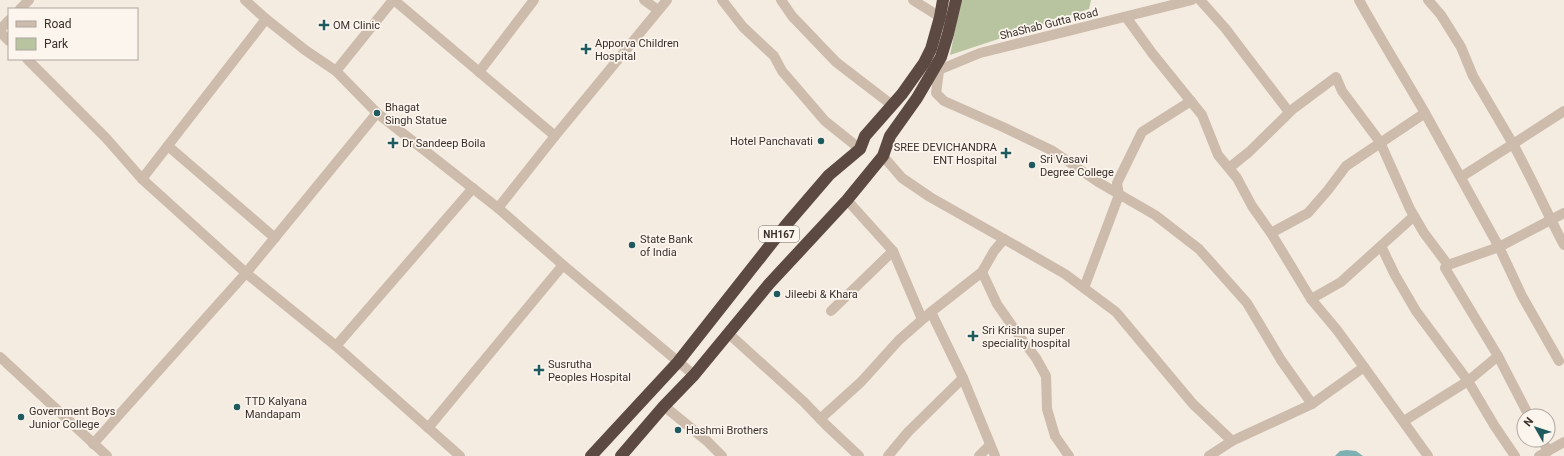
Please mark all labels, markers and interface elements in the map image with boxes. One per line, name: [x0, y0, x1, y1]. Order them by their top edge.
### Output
street label: ShaShab Gutta Road: [999, 6, 1099, 42]
legend: [8, 8, 138, 60]
text: Road: [44, 17, 72, 31]
marker: OM Clinic: [318, 19, 330, 31]
place label: OM Clinic: [333, 19, 380, 32]
text: Park: [44, 37, 69, 51]
place label: Apporva Children Hospital: [595, 37, 679, 63]
marker: Apporva Children Hospital: [580, 43, 592, 55]
place label: Bhagat Singh Statue: [385, 101, 447, 127]
marker: Bhagat Singh Statue: [372, 108, 382, 118]
place label: Hotel Panchavati: [730, 135, 813, 148]
marker: Hotel Panchavati: [816, 136, 826, 146]
marker: Dr Sandeep Boila: [387, 137, 399, 149]
place label: Dr Sandeep Boila: [402, 137, 486, 150]
place label: SREE DEVICHANDRA ENT Hospital: [894, 141, 998, 167]
marker: SREE DEVICHANDRA ENT Hospital: [1000, 147, 1012, 159]
place label: Sri Vasavi Degree College: [1040, 153, 1114, 179]
marker: Sri Vasavi Degree College: [1027, 160, 1037, 170]
road number: NH167: [759, 226, 799, 242]
place label: State Bank of India: [640, 233, 693, 259]
marker: State Bank of India: [627, 240, 637, 250]
place label: Jileebi & Khara: [785, 288, 858, 301]
marker: Jileebi & Khara: [772, 289, 782, 299]
place label: Sri Krishna super speciality hospital: [982, 324, 1070, 350]
marker: Sri Krishna super speciality hospital: [967, 330, 979, 342]
place label: Susrutha Peoples Hospital: [548, 358, 631, 384]
marker: Susrutha Peoples Hospital: [533, 364, 545, 376]
place label: TTD Kalyana Mandapam: [245, 395, 307, 421]
marker: TTD Kalyana Mandapam: [232, 402, 242, 412]
place label: Government Boys Junior College: [29, 405, 116, 431]
north arrow: [1516, 408, 1556, 448]
marker: Government Boys Junior College: [16, 412, 26, 422]
text: N: [1521, 415, 1536, 429]
place label: Hashmi Brothers: [686, 424, 769, 437]
marker: Hashmi Brothers: [673, 425, 683, 435]

